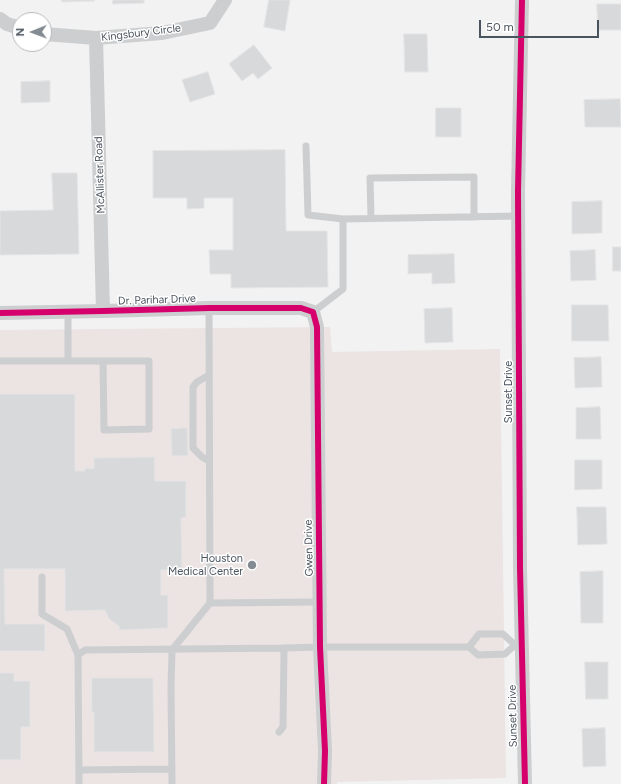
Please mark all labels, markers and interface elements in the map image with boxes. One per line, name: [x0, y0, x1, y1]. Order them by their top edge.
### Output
north arrow: [12, 12, 52, 52]
scale bar: [481, 12, 601, 38]
text: 50 m: [486, 20, 514, 34]
street label: Kingsbury Circle: [100, 22, 182, 44]
text: N: [14, 28, 27, 37]
street label: McAllister Road: [92, 136, 108, 214]
street label: Dr. Parihar Drive: [118, 292, 196, 308]
street label: Sunset Drive: [502, 361, 516, 423]
street label: Gwen Drive: [302, 519, 316, 577]
place label: Houston Medical Center: [168, 552, 243, 578]
marker: Houston Medical Center: [246, 559, 258, 571]
street label: Sunset Drive: [506, 685, 520, 747]

